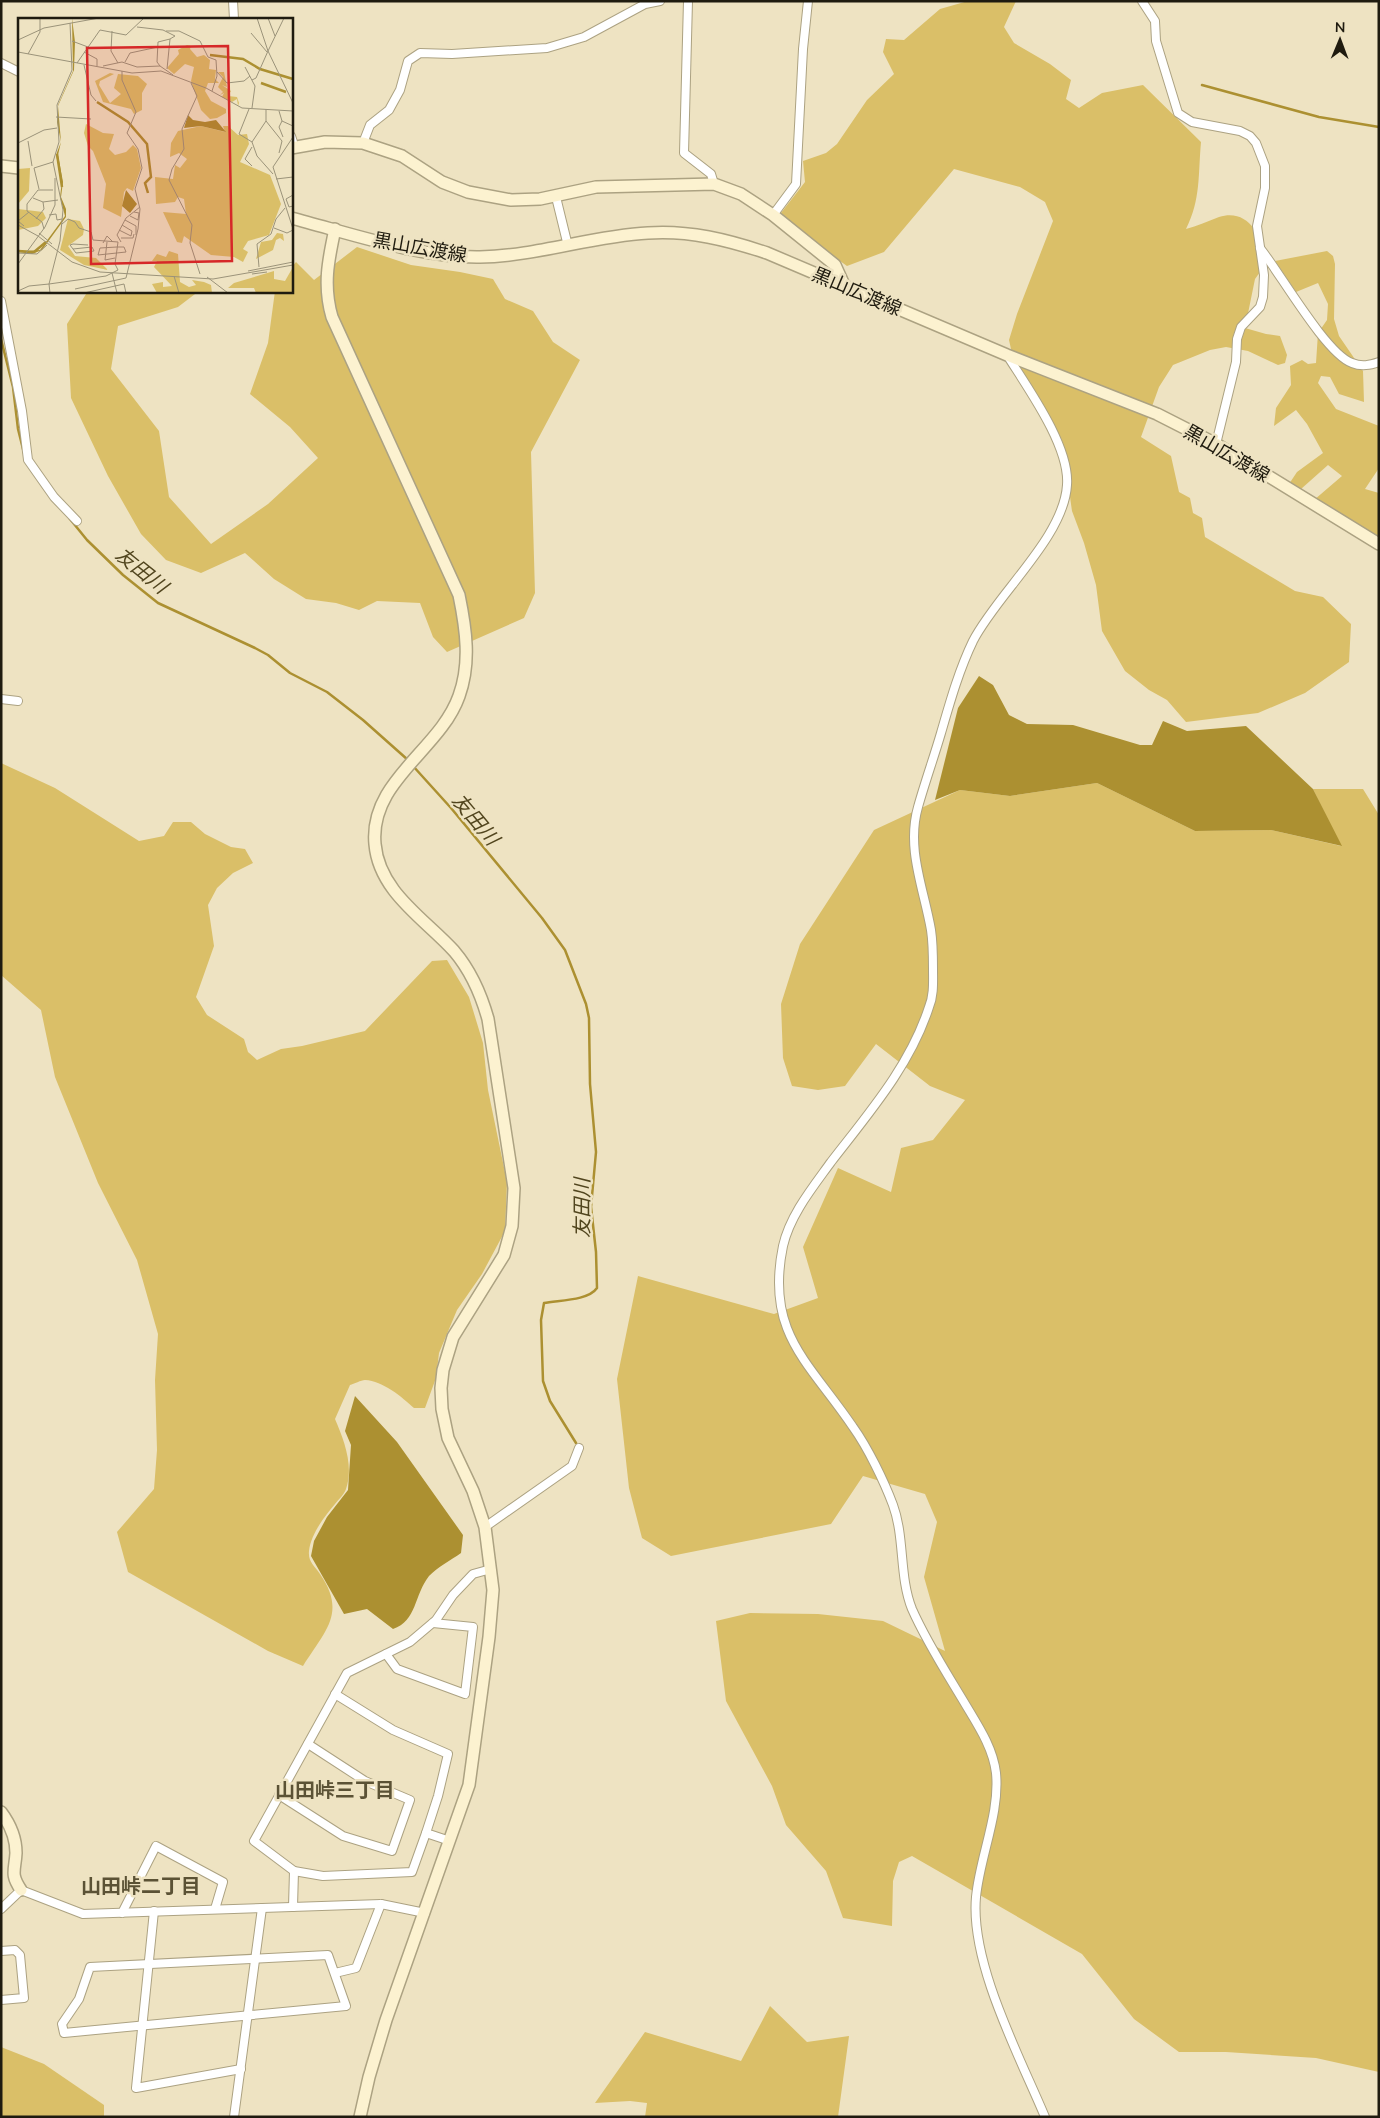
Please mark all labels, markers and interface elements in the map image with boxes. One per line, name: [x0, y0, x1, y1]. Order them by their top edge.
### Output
north arrow: [1315, 15, 1365, 65]
inset map: [18, 18, 292, 292]
text: N: [1335, 18, 1346, 36]
street label: 黒山広渡線: [371, 227, 469, 267]
street label: 黒山広渡線: [809, 261, 905, 321]
street label: 黒山広渡線: [1180, 419, 1274, 487]
water label: 友田川: [111, 541, 175, 600]
water label: 友田川: [447, 788, 506, 852]
water label: 友田川: [569, 1176, 594, 1238]
district label: 山田峠三丁目: [275, 1777, 395, 1802]
district label: 山田峠二丁目: [81, 1873, 201, 1898]

